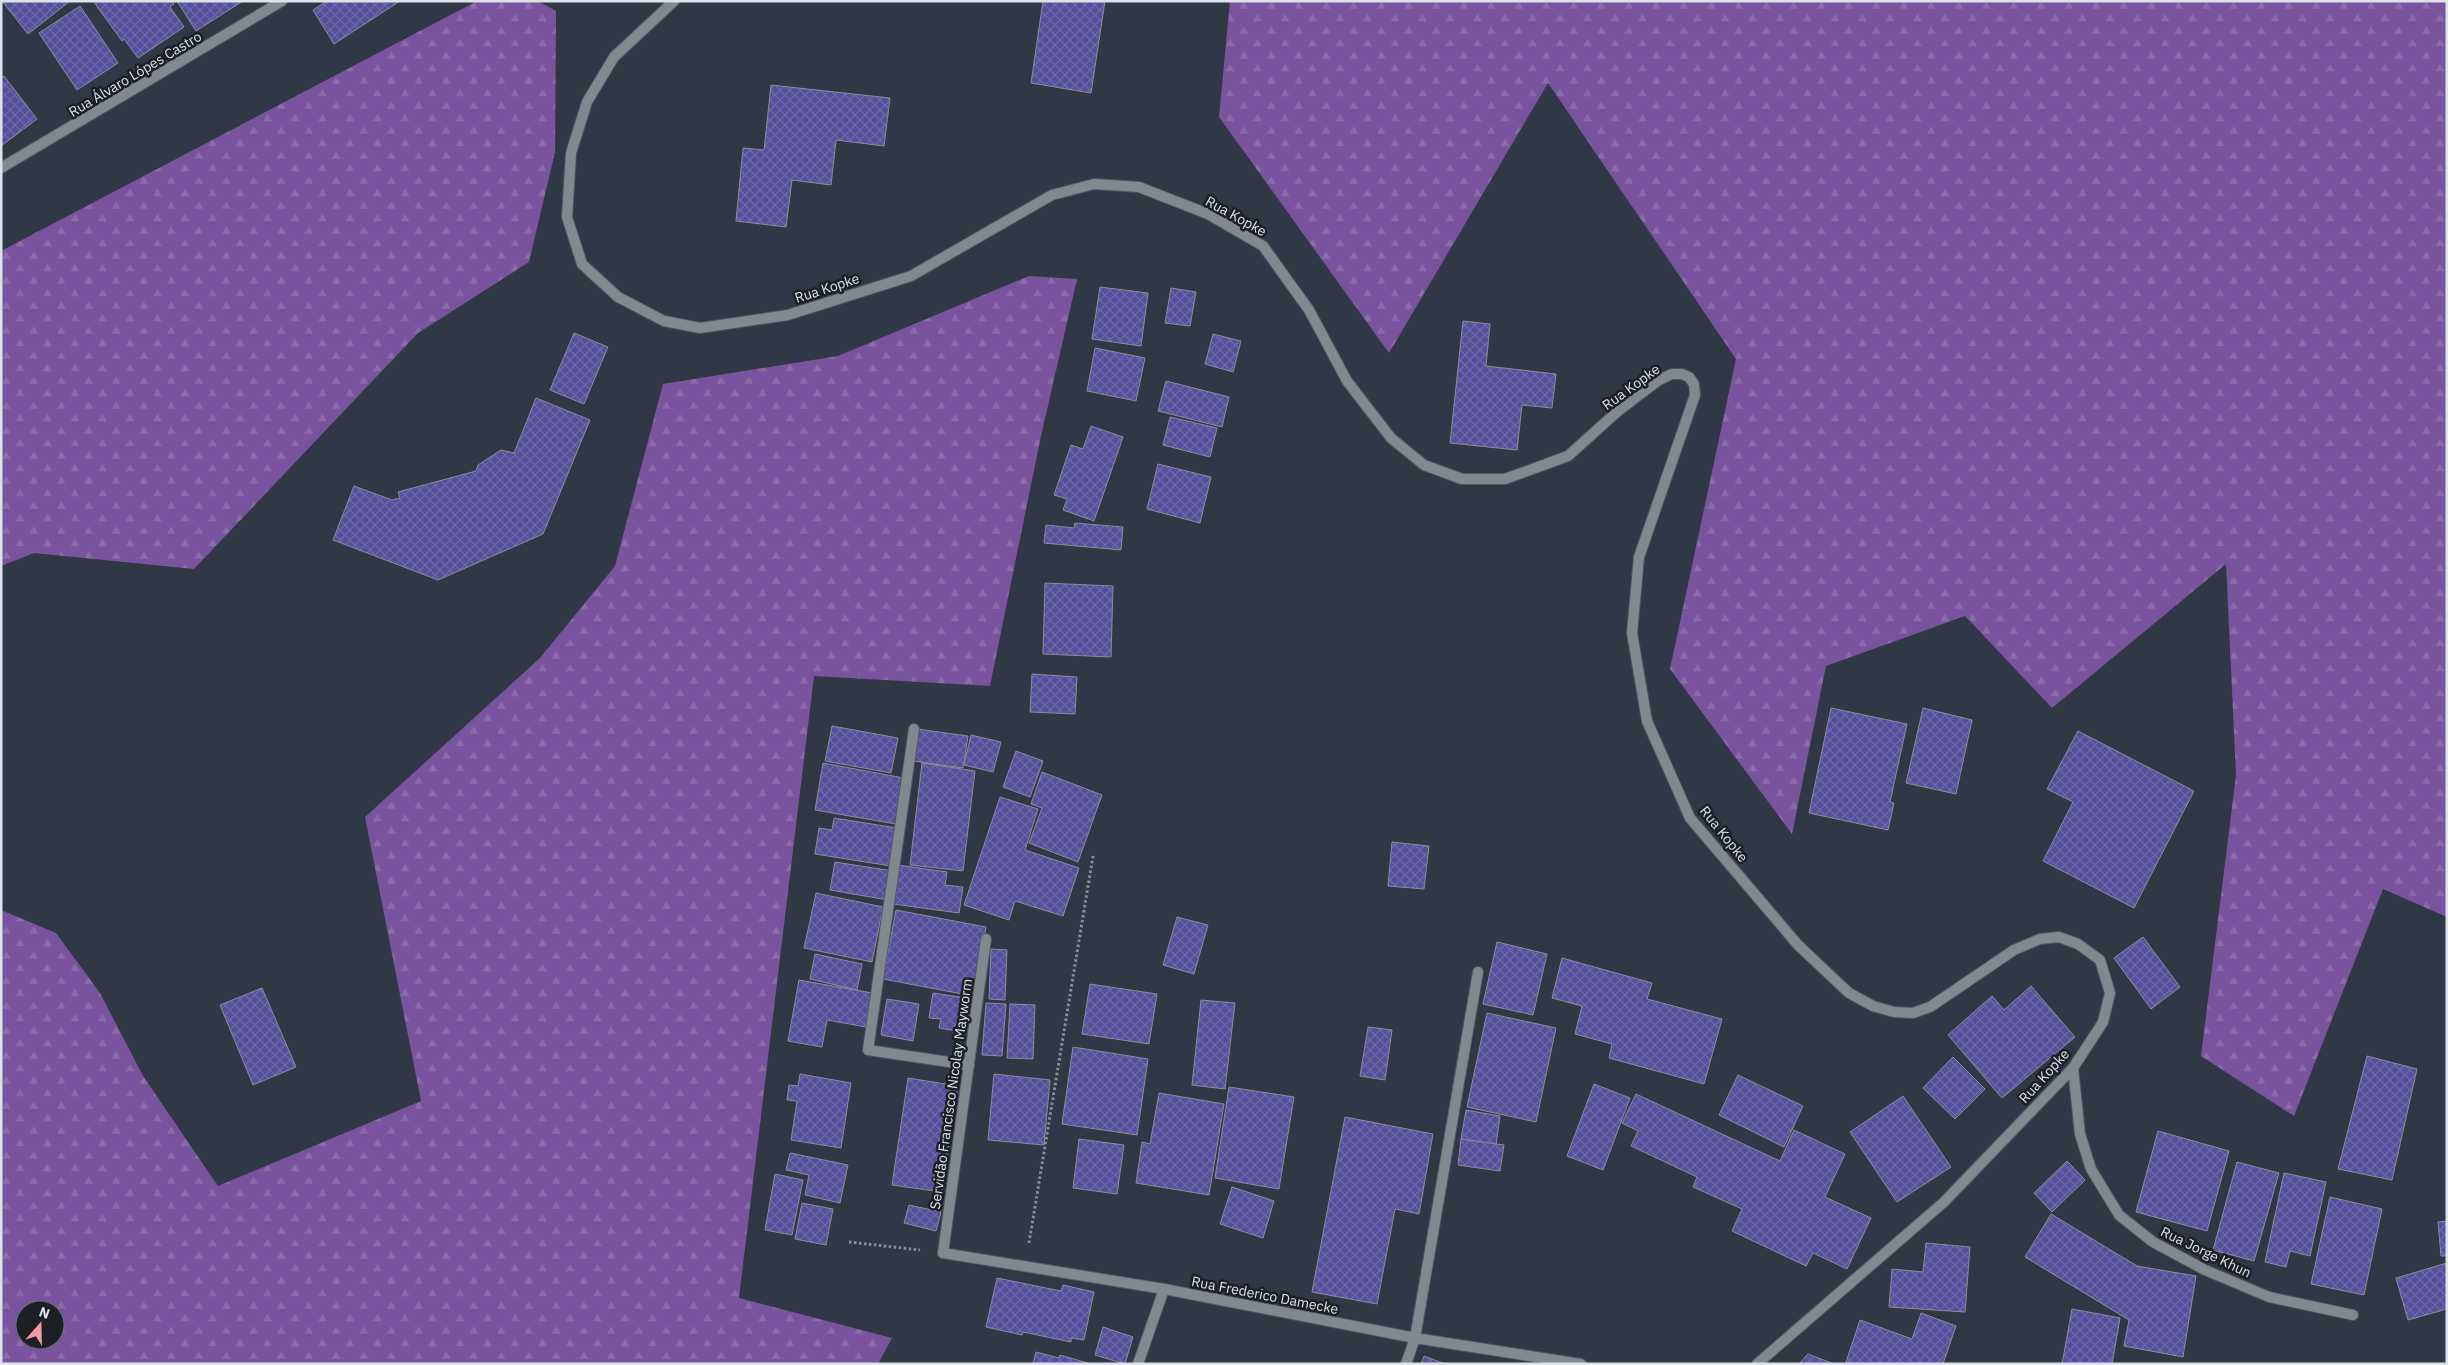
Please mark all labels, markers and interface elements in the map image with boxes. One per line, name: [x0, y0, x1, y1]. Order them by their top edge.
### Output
street label: Rua Álvaro Lópes Castro: [65, 26, 205, 121]
street label: Rua Kopke: [1202, 192, 1270, 240]
street label: Rua Kopke: [792, 269, 862, 307]
street label: Rua Kopke: [1599, 360, 1664, 414]
street label: Rua Kopke: [1696, 802, 1752, 866]
street label: Servidão Francisco Nicolay Mayworm: [926, 977, 976, 1211]
street label: Rua Kopke: [2015, 1045, 2073, 1107]
street label: Rua Jorge Khun: [2158, 1222, 2254, 1282]
street label: Rua Frederico Damecke: [1190, 1272, 1340, 1318]
north arrow: [15, 1300, 65, 1350]
text: N: [37, 1303, 52, 1323]

